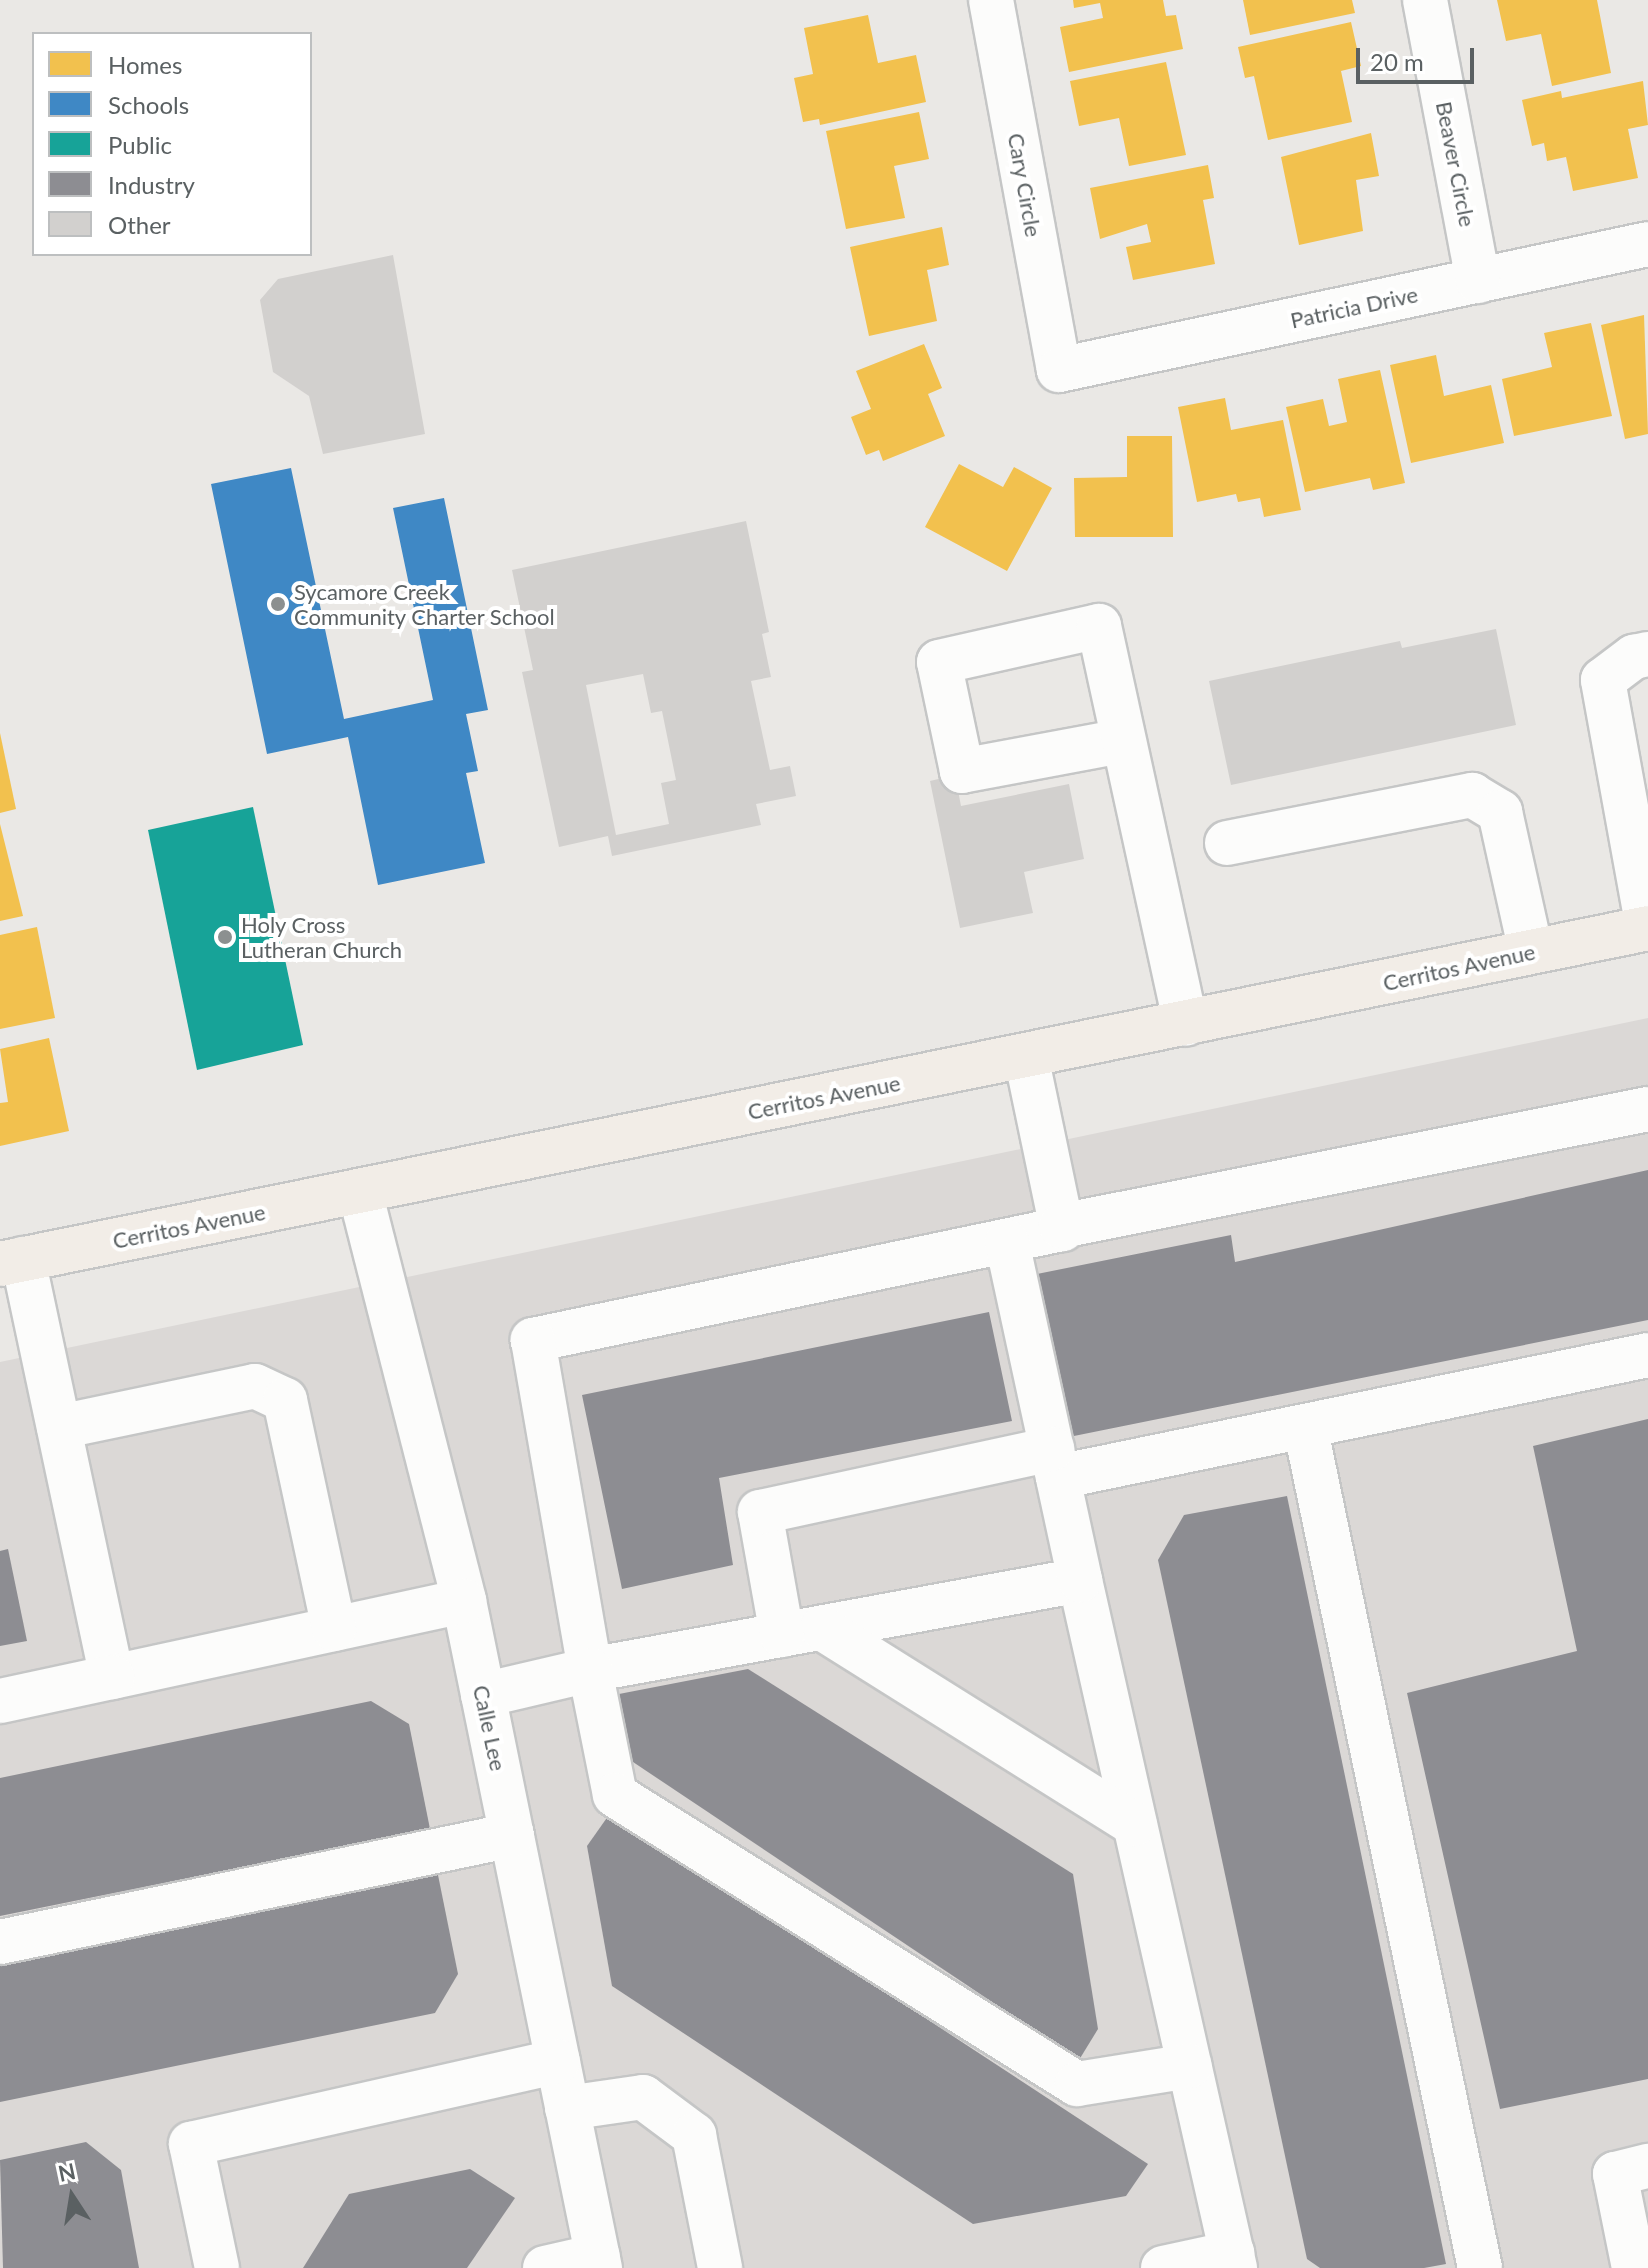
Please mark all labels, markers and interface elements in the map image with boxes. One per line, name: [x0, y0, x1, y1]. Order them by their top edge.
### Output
legend: [32, 32, 312, 256]
scale bar: [1360, 32, 1478, 82]
text: 20 m: [1370, 47, 1424, 76]
text: Homes: [108, 50, 182, 79]
text: Schools: [108, 90, 189, 119]
street label: Beaver Circle: [1431, 99, 1481, 229]
text: Public: [108, 130, 172, 159]
street label: Cary Circle: [1003, 131, 1047, 239]
text: Industry: [108, 170, 195, 199]
text: Other: [108, 210, 171, 239]
street label: Patricia Drive: [1288, 281, 1420, 333]
place label: Sycamore Creek Community Charter School: [294, 578, 556, 630]
marker: Sycamore Creek Community Charter School: [269, 595, 287, 613]
place label: Holy Cross Lutheran Church: [241, 911, 402, 962]
marker: Holy Cross Lutheran Church: [216, 928, 234, 946]
street label: Cerritos Avenue: [1380, 938, 1538, 996]
street label: Cerritos Avenue: [745, 1069, 903, 1125]
street label: Cerritos Avenue: [110, 1198, 268, 1254]
street label: Calle Lee: [468, 1683, 512, 1773]
north arrow: [32, 2156, 112, 2236]
text: N: [56, 2157, 78, 2187]

